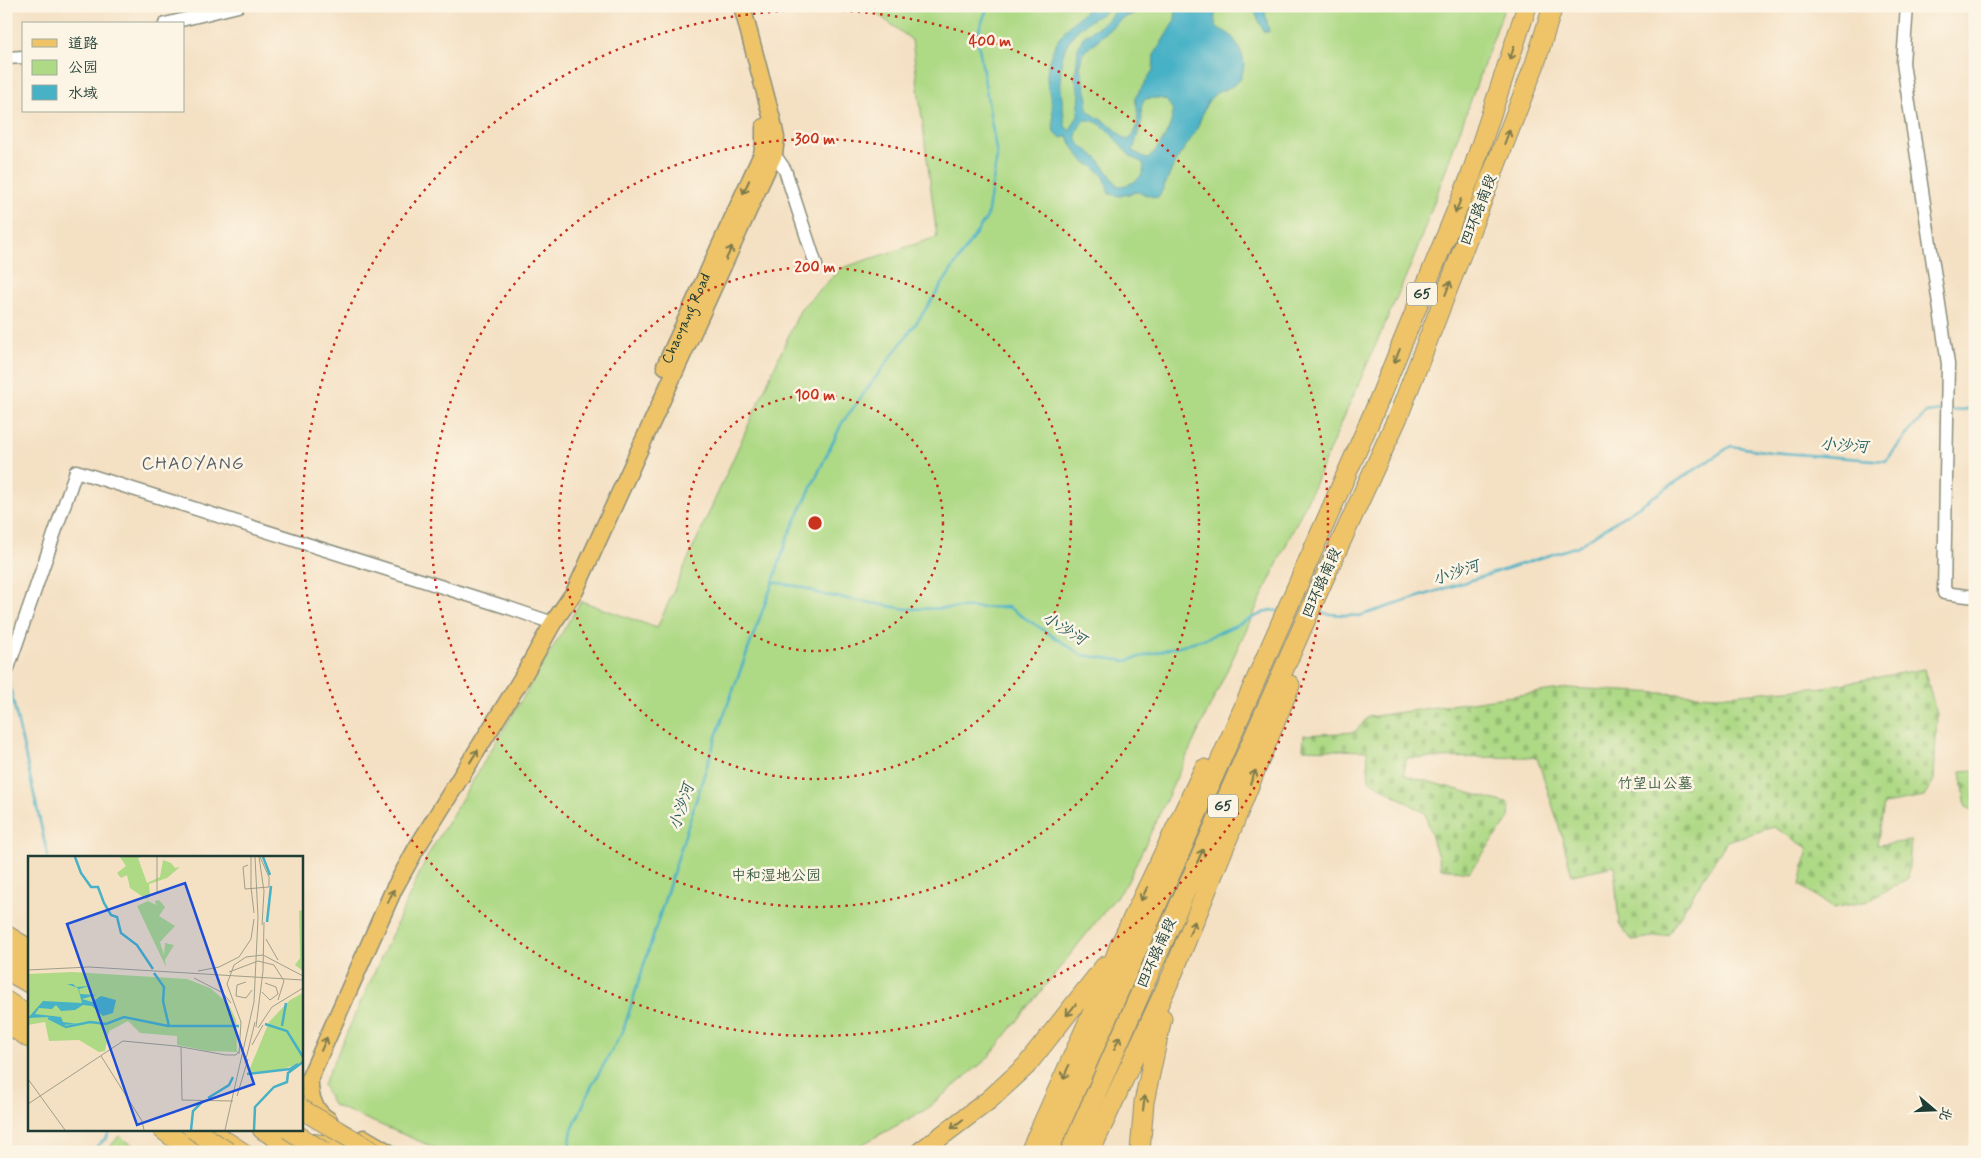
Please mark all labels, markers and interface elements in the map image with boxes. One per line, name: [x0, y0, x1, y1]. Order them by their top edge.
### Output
legend: [22, 22, 185, 112]
text: 400 m: [969, 32, 1011, 52]
text: 道路: [68, 34, 98, 54]
one-way arrow: [1506, 44, 1516, 60]
text: 公园: [68, 58, 98, 78]
text: 水域: [68, 84, 98, 104]
one-way arrow: [1503, 129, 1512, 145]
text: 300 m: [795, 130, 835, 150]
street label: 四环路南段: [1456, 171, 1502, 249]
one-way arrow: [741, 179, 750, 194]
one-way arrow: [1453, 198, 1462, 213]
one-way arrow: [725, 246, 734, 261]
text: 200 m: [795, 258, 836, 278]
street label: Chaoyang Road: [657, 270, 716, 367]
one-way arrow: [1444, 281, 1453, 296]
road number: G5: [1407, 282, 1437, 306]
one-way arrow: [1391, 348, 1401, 363]
text: 100 m: [795, 386, 835, 406]
water label: 小沙河: [1819, 434, 1872, 458]
district label: CHAOYANG: [141, 452, 245, 476]
centre of rings: [806, 514, 824, 532]
street label: 四环路南段: [1298, 545, 1346, 621]
water label: 小沙河: [1430, 555, 1485, 590]
water label: 小沙河: [1038, 607, 1092, 652]
one-way arrow: [469, 750, 479, 764]
one-way arrow: [1249, 770, 1258, 785]
park label: 竹望山公墓: [1617, 774, 1693, 794]
water label: 小沙河: [665, 778, 700, 833]
road number: G5: [1208, 794, 1238, 818]
one-way arrow: [1196, 849, 1206, 864]
inset map: [28, 856, 302, 1130]
park label: 中和湿地公园: [731, 866, 821, 886]
one-way arrow: [1139, 886, 1148, 901]
one-way arrow: [387, 889, 396, 904]
street label: 四环路南段: [1133, 915, 1181, 991]
one-way arrow: [1187, 921, 1197, 936]
one-way arrow: [1066, 1003, 1077, 1016]
one-way arrow: [1113, 1036, 1123, 1051]
one-way arrow: [320, 1037, 330, 1052]
one-way arrow: [1060, 1064, 1070, 1079]
north arrow: [1908, 1086, 1958, 1136]
one-way arrow: [1139, 1096, 1149, 1112]
text: 北: [1935, 1104, 1956, 1123]
one-way arrow: [951, 1119, 964, 1130]

